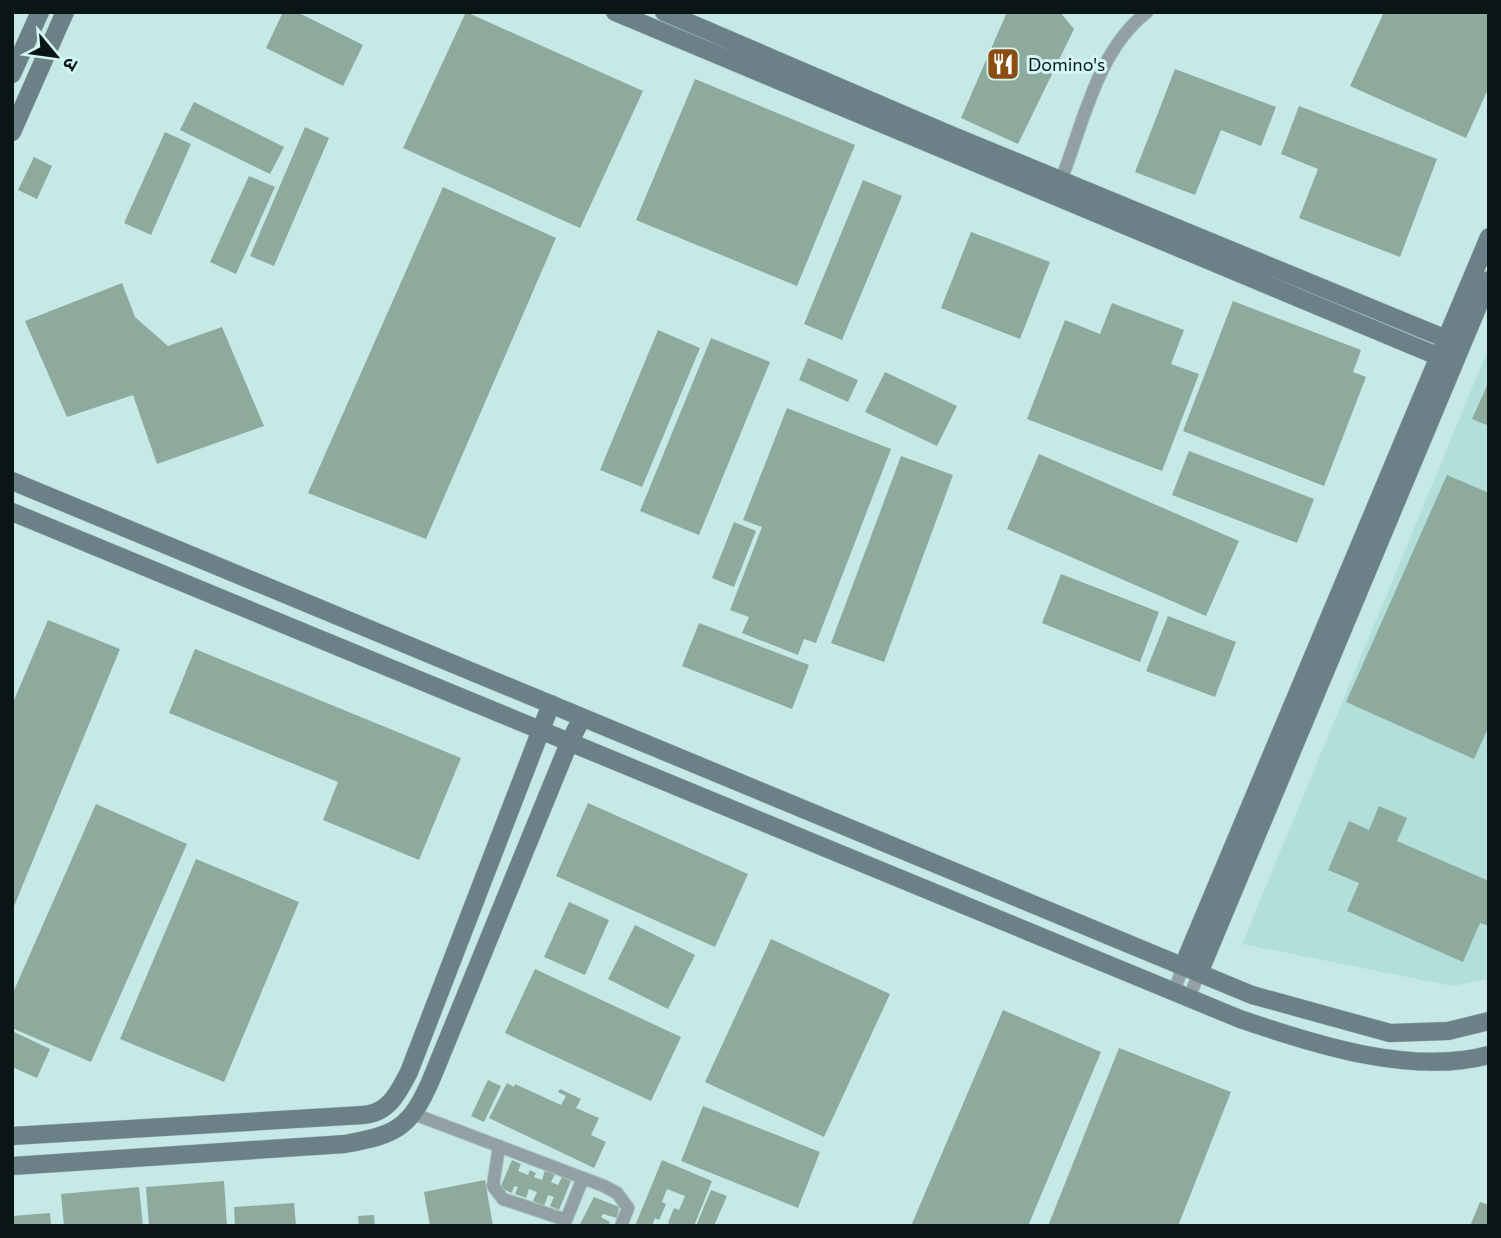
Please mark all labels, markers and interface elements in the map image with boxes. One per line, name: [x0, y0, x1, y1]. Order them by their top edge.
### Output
north arrow: [21, 21, 91, 91]
restaurant icon: Domino's: [984, 45, 1022, 83]
place label: Domino's: [1028, 53, 1105, 75]
text: उ: [58, 54, 84, 76]

